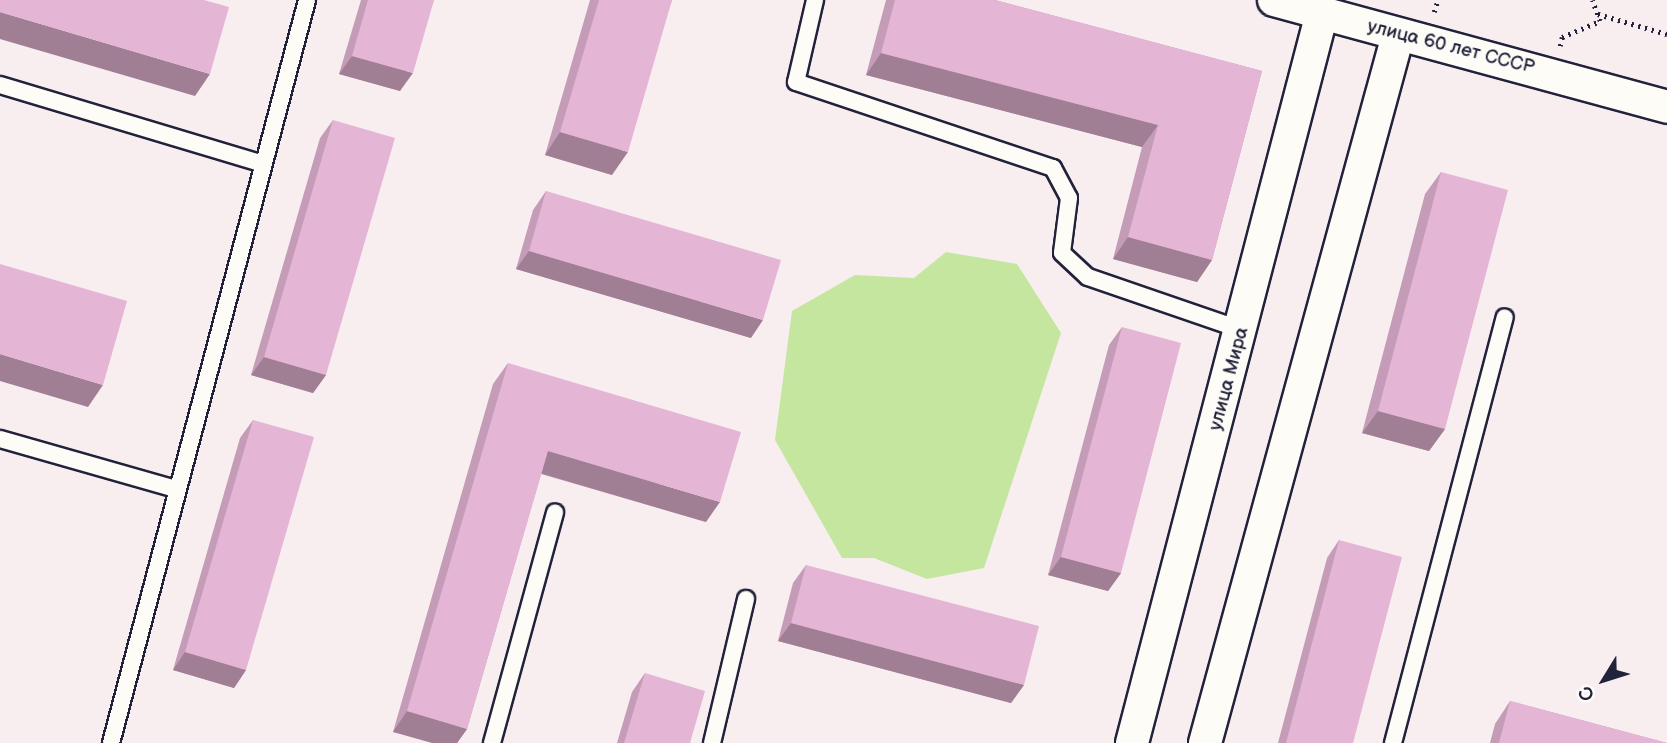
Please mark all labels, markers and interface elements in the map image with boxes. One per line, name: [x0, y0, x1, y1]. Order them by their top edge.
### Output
street label: улица 60 лет СССР: [1365, 15, 1537, 79]
street label: улица Мира: [1204, 325, 1254, 433]
north arrow: [1569, 645, 1639, 715]
text: С: [1574, 681, 1600, 706]

